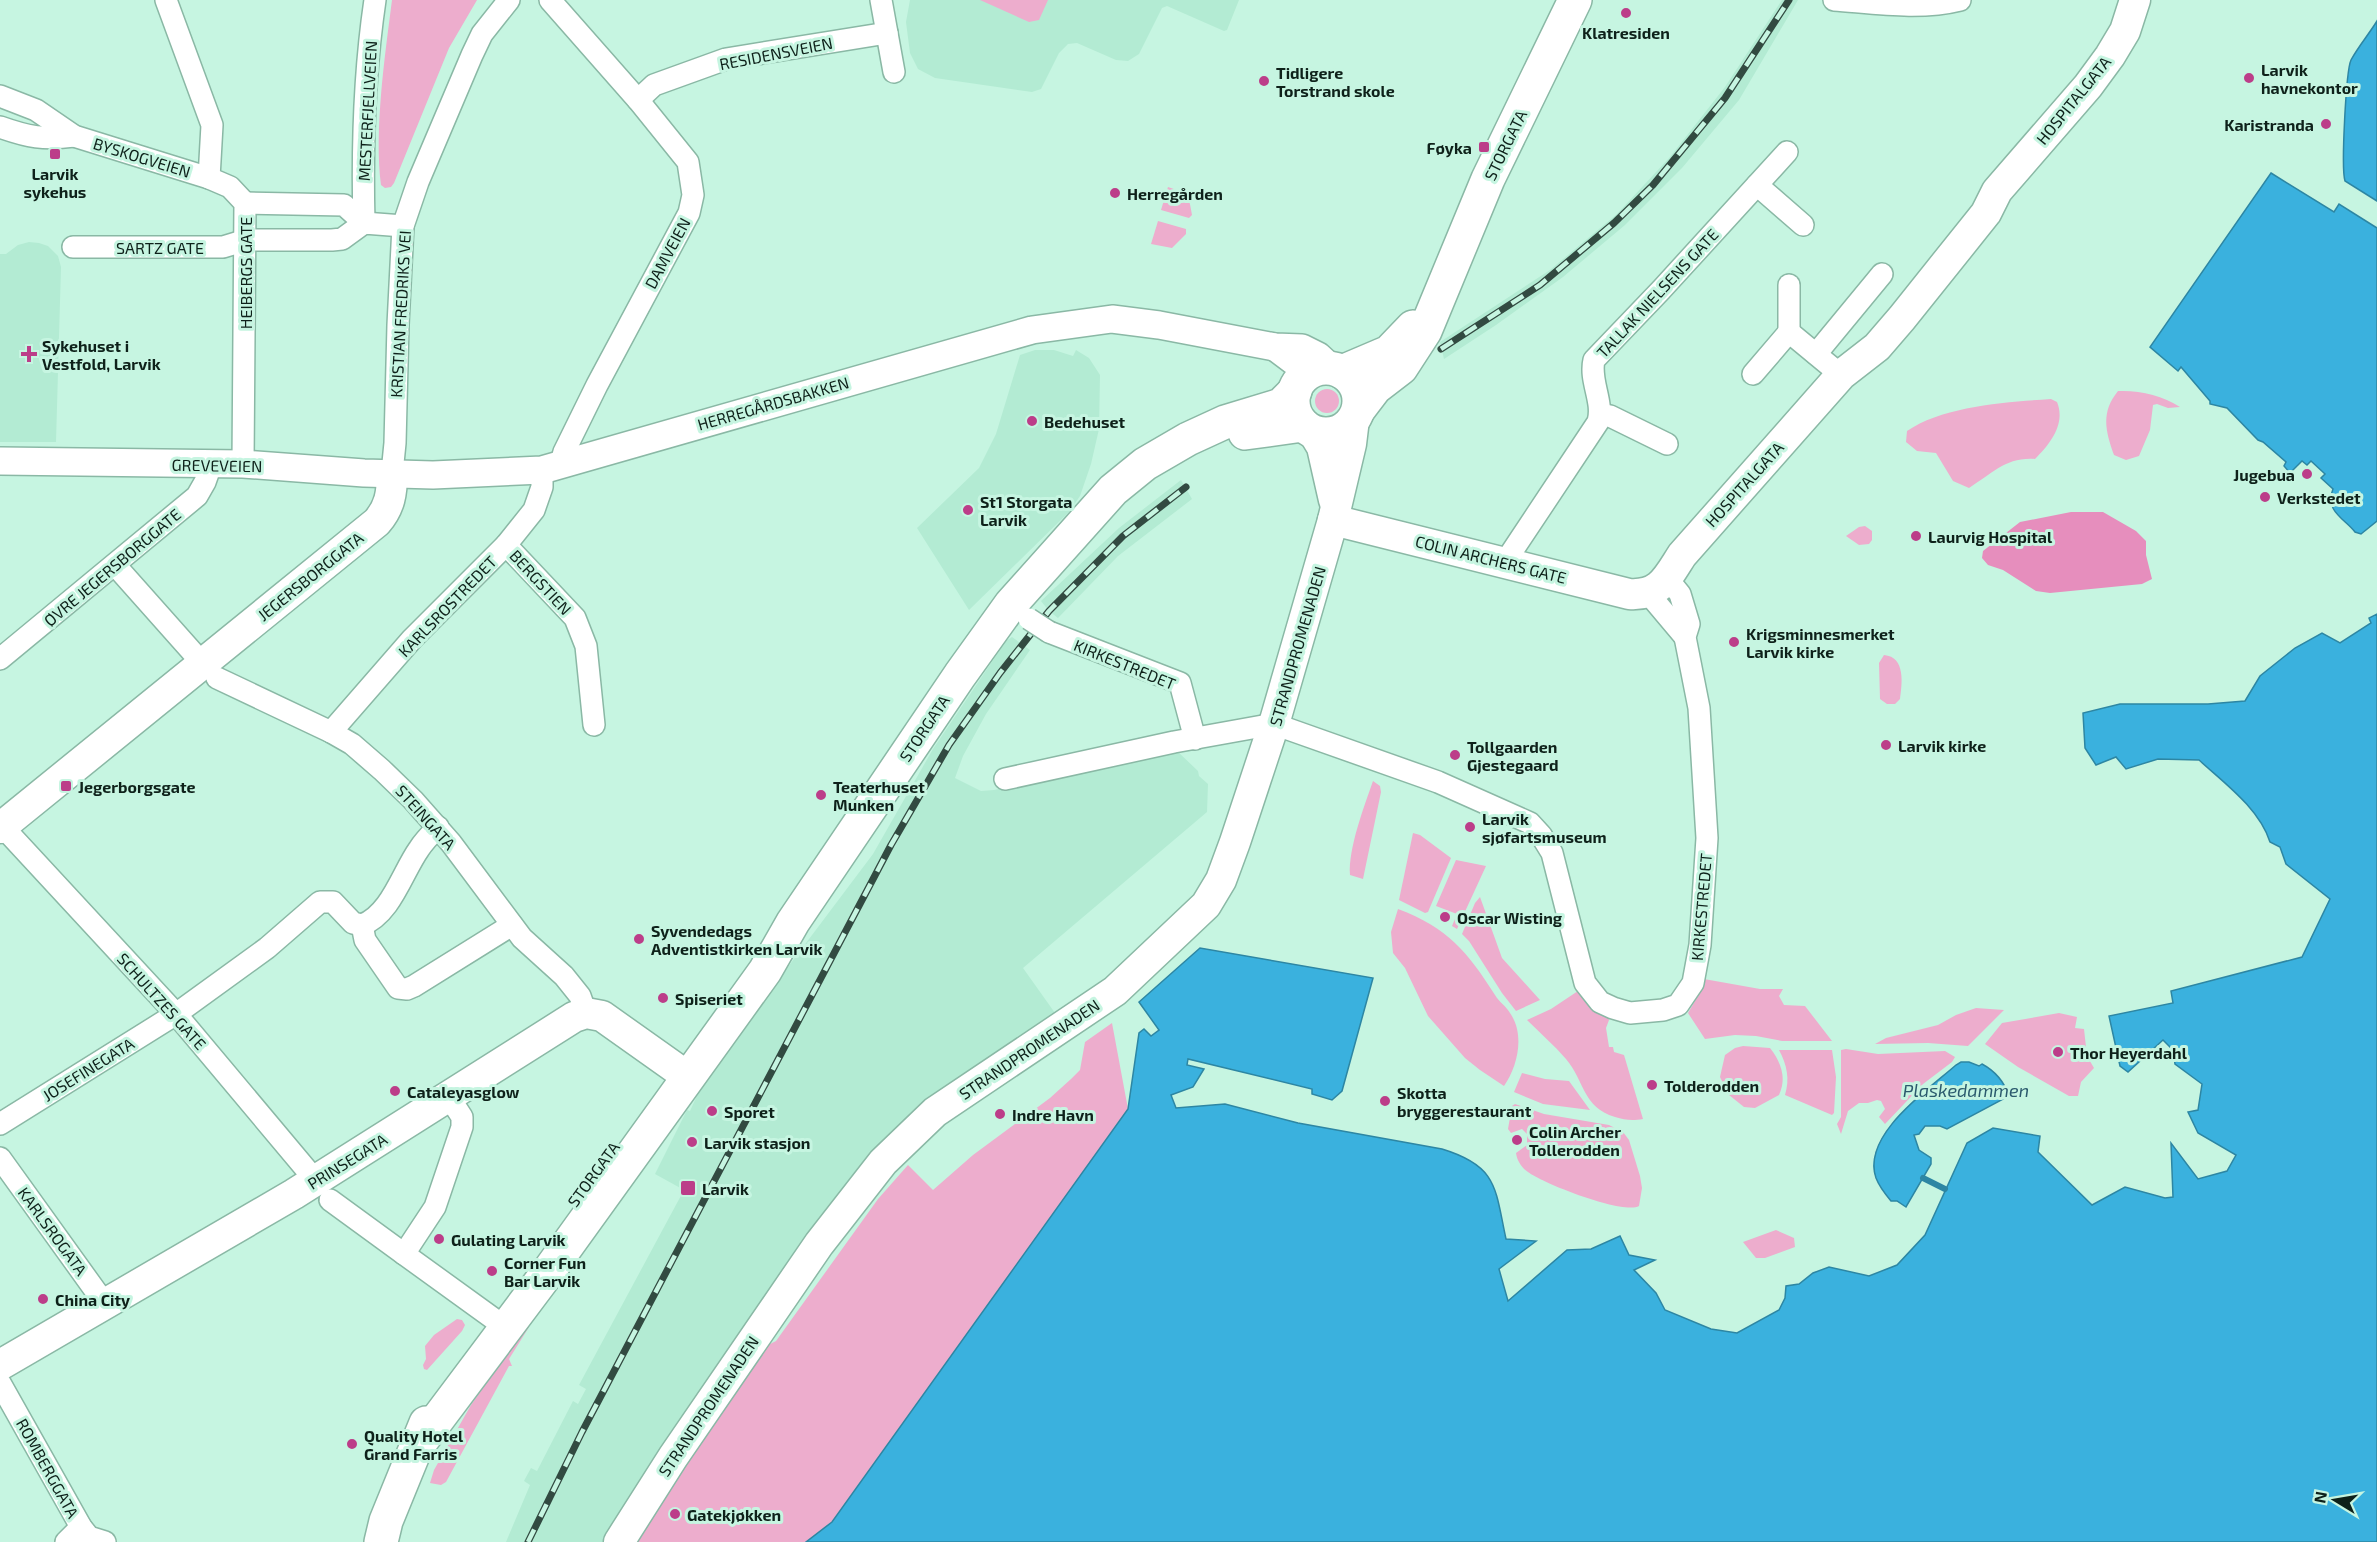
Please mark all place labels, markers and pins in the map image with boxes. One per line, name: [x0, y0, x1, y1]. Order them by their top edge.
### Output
marker: Klatresiden: [1619, 6, 1633, 20]
place label: Klatresiden: [1582, 23, 1670, 42]
place label: Larvik havnekontor: [2261, 60, 2358, 97]
place label: Tidligere Torstrand skole: [1276, 63, 1395, 100]
marker: Larvik havnekontor: [2242, 71, 2256, 85]
marker: Tidligere Torstrand skole: [1257, 74, 1271, 88]
place label: Karistranda: [2224, 115, 2314, 134]
marker: Karistranda: [2319, 117, 2333, 131]
place label: Føyka: [1427, 138, 1472, 158]
marker: Føyka: [1477, 140, 1491, 154]
marker: Larvik sykehus: [48, 147, 62, 161]
place label: Larvik sykehus: [24, 164, 86, 202]
place label: Herregården: [1127, 184, 1223, 203]
marker: Herregården: [1108, 186, 1122, 200]
place label: Sykehuset i Vestfold, Larvik: [42, 336, 161, 373]
marker: Sykehuset i Vestfold, Larvik: [20, 345, 38, 363]
place label: Bedehuset: [1044, 412, 1125, 431]
marker: Bedehuset: [1025, 414, 1039, 428]
place label: Jugebua: [2233, 465, 2295, 484]
marker: Jugebua: [2300, 467, 2314, 481]
place label: Verkstedet: [2277, 488, 2361, 507]
marker: Verkstedet: [2258, 490, 2272, 504]
place label: St1 Storgata Larvik: [980, 492, 1072, 529]
marker: St1 Storgata Larvik: [961, 503, 975, 517]
place label: Laurvig Hospital: [1928, 527, 2053, 546]
marker: Laurvig Hospital: [1909, 529, 1923, 543]
place label: Krigsminnesmerket Larvik kirke: [1746, 624, 1895, 661]
marker: Krigsminnesmerket Larvik kirke: [1727, 635, 1741, 649]
place label: Larvik kirke: [1898, 736, 1986, 755]
place label: Tollgaarden Gjestegaard: [1467, 737, 1559, 774]
marker: Larvik kirke: [1879, 738, 1893, 752]
marker: Tollgaarden Gjestegaard: [1448, 748, 1462, 762]
place label: Jegerborgsgate: [78, 777, 196, 796]
place label: Teaterhuset Munken: [833, 777, 925, 814]
marker: Jegerborgsgate: [59, 779, 73, 793]
marker: Teaterhuset Munken: [814, 788, 828, 802]
place label: Larvik sjøfartsmuseum: [1482, 809, 1607, 846]
marker: Larvik sjøfartsmuseum: [1463, 820, 1477, 834]
place label: Oscar Wisting: [1457, 908, 1563, 927]
marker: Oscar Wisting: [1438, 910, 1452, 924]
place label: Syvendedags Adventistkirken Larvik: [651, 921, 823, 958]
marker: Syvendedags Adventistkirken Larvik: [632, 932, 646, 946]
place label: Spiseriet: [675, 989, 743, 1008]
marker: Spiseriet: [656, 991, 670, 1005]
place label: Thor Heyerdahl: [2070, 1043, 2188, 1063]
marker: Thor Heyerdahl: [2051, 1045, 2065, 1059]
place label: Tolderodden: [1664, 1076, 1759, 1095]
marker: Tolderodden: [1645, 1078, 1659, 1092]
place label: Cataleyasglow: [407, 1082, 520, 1102]
place label: Skotta bryggerestaurant: [1397, 1083, 1532, 1121]
marker: Cataleyasglow: [388, 1084, 402, 1098]
marker: Skotta bryggerestaurant: [1378, 1094, 1392, 1108]
place label: Sporet: [724, 1102, 775, 1121]
marker: Sporet: [705, 1104, 719, 1118]
place label: Indre Havn: [1012, 1105, 1094, 1124]
marker: Indre Havn: [993, 1107, 1007, 1121]
place label: Colin Archer Tollerodden: [1529, 1122, 1621, 1159]
place label: Larvik stasjon: [704, 1133, 810, 1152]
marker: Colin Archer Tollerodden: [1510, 1133, 1524, 1147]
marker: Larvik stasjon: [685, 1135, 699, 1149]
marker: Larvik: [679, 1179, 697, 1197]
place label: Larvik: [702, 1179, 749, 1198]
place label: Gulating Larvik: [451, 1230, 566, 1249]
marker: Gulating Larvik: [432, 1232, 446, 1246]
place label: Corner Fun Bar Larvik: [504, 1253, 586, 1290]
marker: Corner Fun Bar Larvik: [485, 1264, 499, 1278]
place label: China City: [55, 1290, 130, 1310]
marker: China City: [36, 1292, 50, 1306]
place label: Quality Hotel Grand Farris: [364, 1426, 464, 1463]
marker: Quality Hotel Grand Farris: [345, 1437, 359, 1451]
place label: Gatekjøkken: [687, 1505, 781, 1524]
marker: Gatekjøkken: [668, 1507, 682, 1521]

